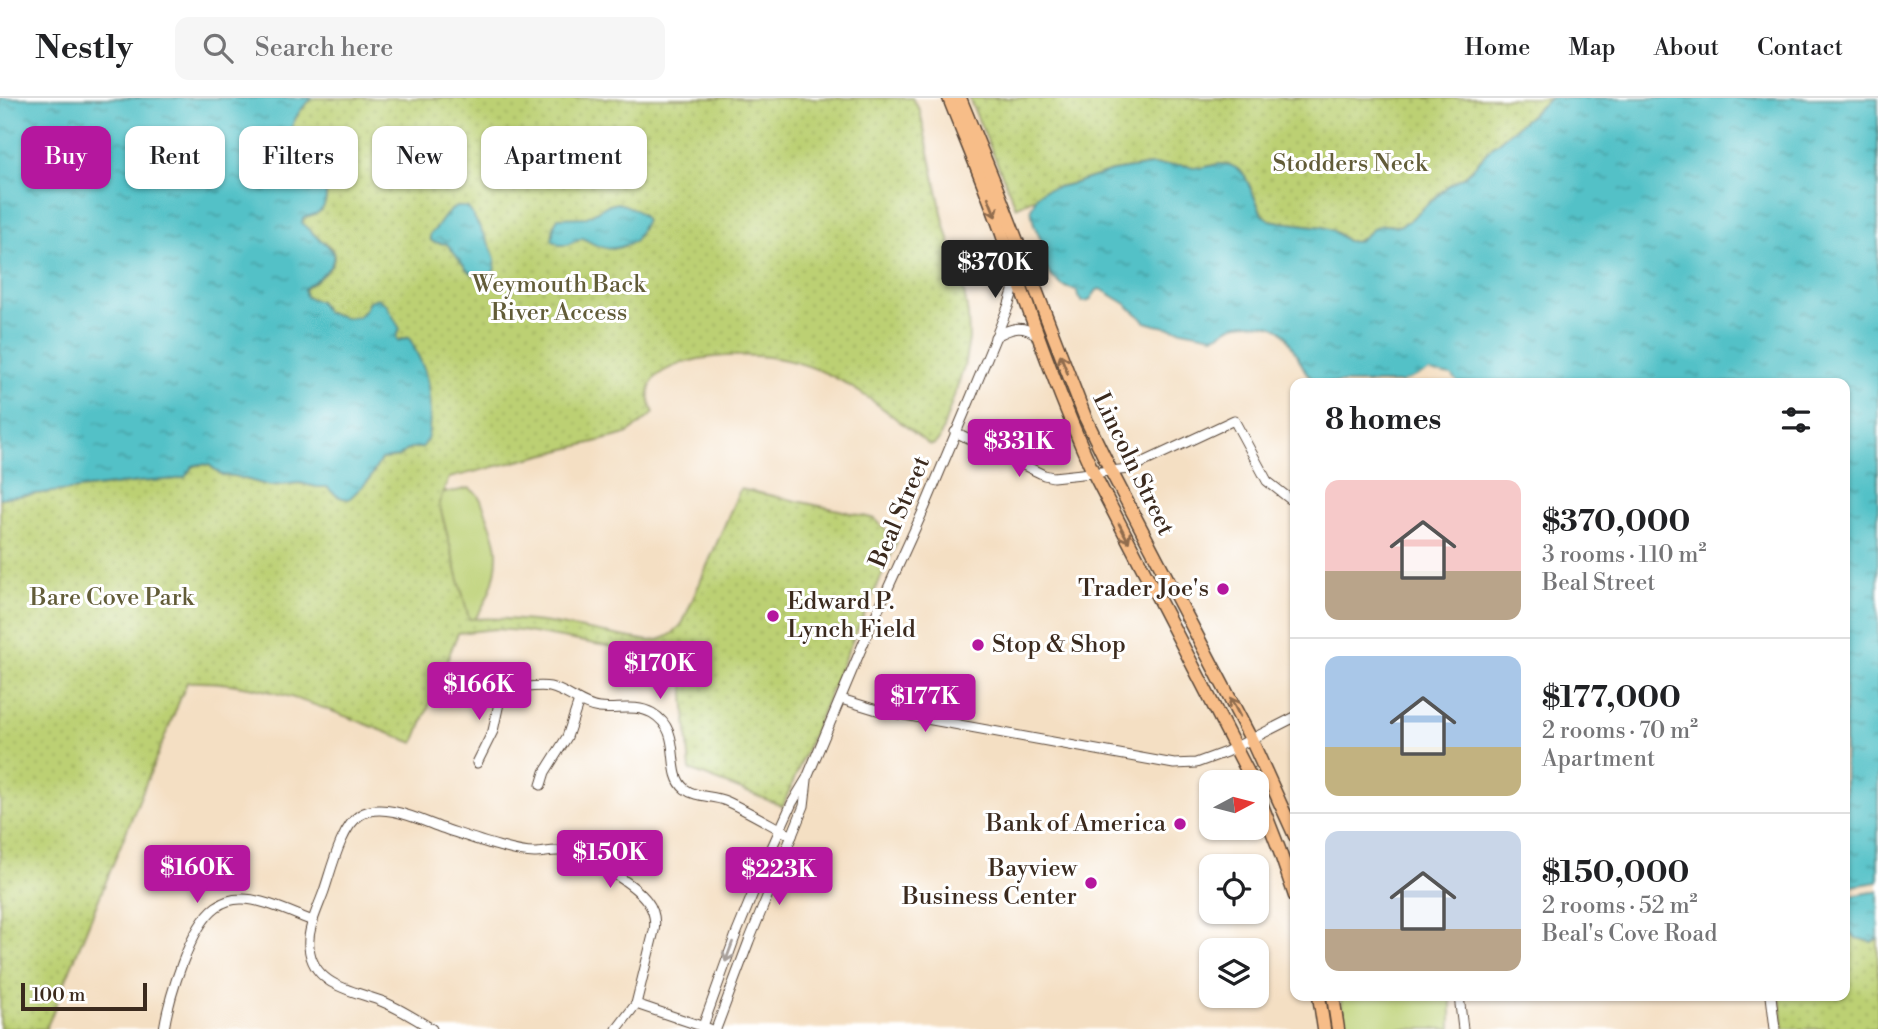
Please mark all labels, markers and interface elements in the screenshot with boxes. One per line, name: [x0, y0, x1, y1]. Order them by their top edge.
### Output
search box: [175, 17, 665, 80]
text: Nestly: [35, 28, 133, 69]
icon: search: [199, 29, 237, 67]
text: Search here: [255, 32, 393, 64]
text: Home: [1465, 33, 1530, 63]
text: Map: [1568, 33, 1616, 63]
text: About: [1654, 33, 1719, 63]
text: Contact: [1757, 33, 1843, 63]
chip: Buy: [21, 126, 111, 189]
chip: Rent: [125, 126, 225, 189]
chip: Filters: [239, 126, 358, 189]
chip: New: [372, 126, 467, 189]
chip: Apartment: [481, 126, 647, 189]
park label: Stodders Neck: [1272, 149, 1429, 179]
one-way arrow: [986, 196, 999, 218]
pin: $370K: [946, 240, 1044, 300]
text: $370K: [957, 249, 1033, 277]
park label: Weymouth Back River Access: [471, 270, 647, 328]
one-way arrow: [1056, 353, 1069, 375]
street label: Lincoln Street: [1085, 388, 1181, 541]
text: 8 homes: [1325, 401, 1441, 439]
icon: filters: [1777, 401, 1815, 439]
pin: $331K: [970, 420, 1068, 479]
text: $331K: [984, 428, 1054, 456]
street label: Beal Street: [863, 451, 937, 573]
text: $370,000: [1542, 503, 1690, 541]
icon: home: [1381, 508, 1465, 592]
one-way arrow: [1117, 522, 1131, 542]
text: 3 rooms · 110 m²: [1542, 541, 1706, 569]
text: Beal Street: [1542, 569, 1655, 597]
place label: Trader Joe's: [1078, 574, 1209, 604]
marker: Trader Joe's: [1215, 581, 1231, 597]
park label: Bare Cove Park: [29, 583, 196, 613]
place label: Edward P. Lynch Field: [787, 587, 916, 645]
marker: Edward P. Lynch Field: [765, 608, 781, 624]
place label: Stop & Shop: [992, 630, 1126, 660]
marker: Stop & Shop: [970, 637, 986, 653]
pin: $170K: [611, 642, 709, 701]
text: $170K: [624, 650, 696, 678]
pin: $166K: [430, 662, 528, 722]
text: $166K: [443, 671, 515, 699]
pin: $177K: [876, 674, 974, 734]
text: $177,000: [1542, 679, 1681, 717]
text: $177K: [891, 683, 959, 711]
icon: home: [1381, 684, 1465, 768]
one-way arrow: [1228, 698, 1242, 718]
text: 2 rooms · 70 m²: [1542, 717, 1698, 745]
text: Apartment: [1542, 745, 1655, 773]
north arrow: [1199, 770, 1269, 840]
map controls: [1199, 770, 1269, 1008]
place label: Bank of America: [985, 809, 1167, 839]
marker: Bank of America: [1172, 816, 1188, 832]
pin: $150K: [561, 830, 659, 890]
text: $150K: [573, 839, 647, 867]
pin: $160K: [148, 846, 246, 905]
pin: $223K: [730, 848, 828, 907]
text: $160K: [160, 854, 234, 882]
place label: Bayview Business Center: [901, 854, 1079, 912]
button: locate: [1199, 854, 1269, 924]
text: $150,000: [1542, 854, 1689, 892]
text: $223K: [742, 856, 816, 884]
icon: home: [1381, 859, 1465, 943]
marker: Bayview Business Center: [1083, 875, 1099, 891]
text: 2 rooms · 52 m²: [1542, 892, 1698, 920]
text: Beal's Cove Road: [1542, 920, 1717, 948]
button: layers: [1199, 938, 1269, 1008]
one-way arrow: [722, 941, 735, 963]
scale bar: [21, 980, 147, 1012]
text: 100 m: [32, 983, 85, 1007]

